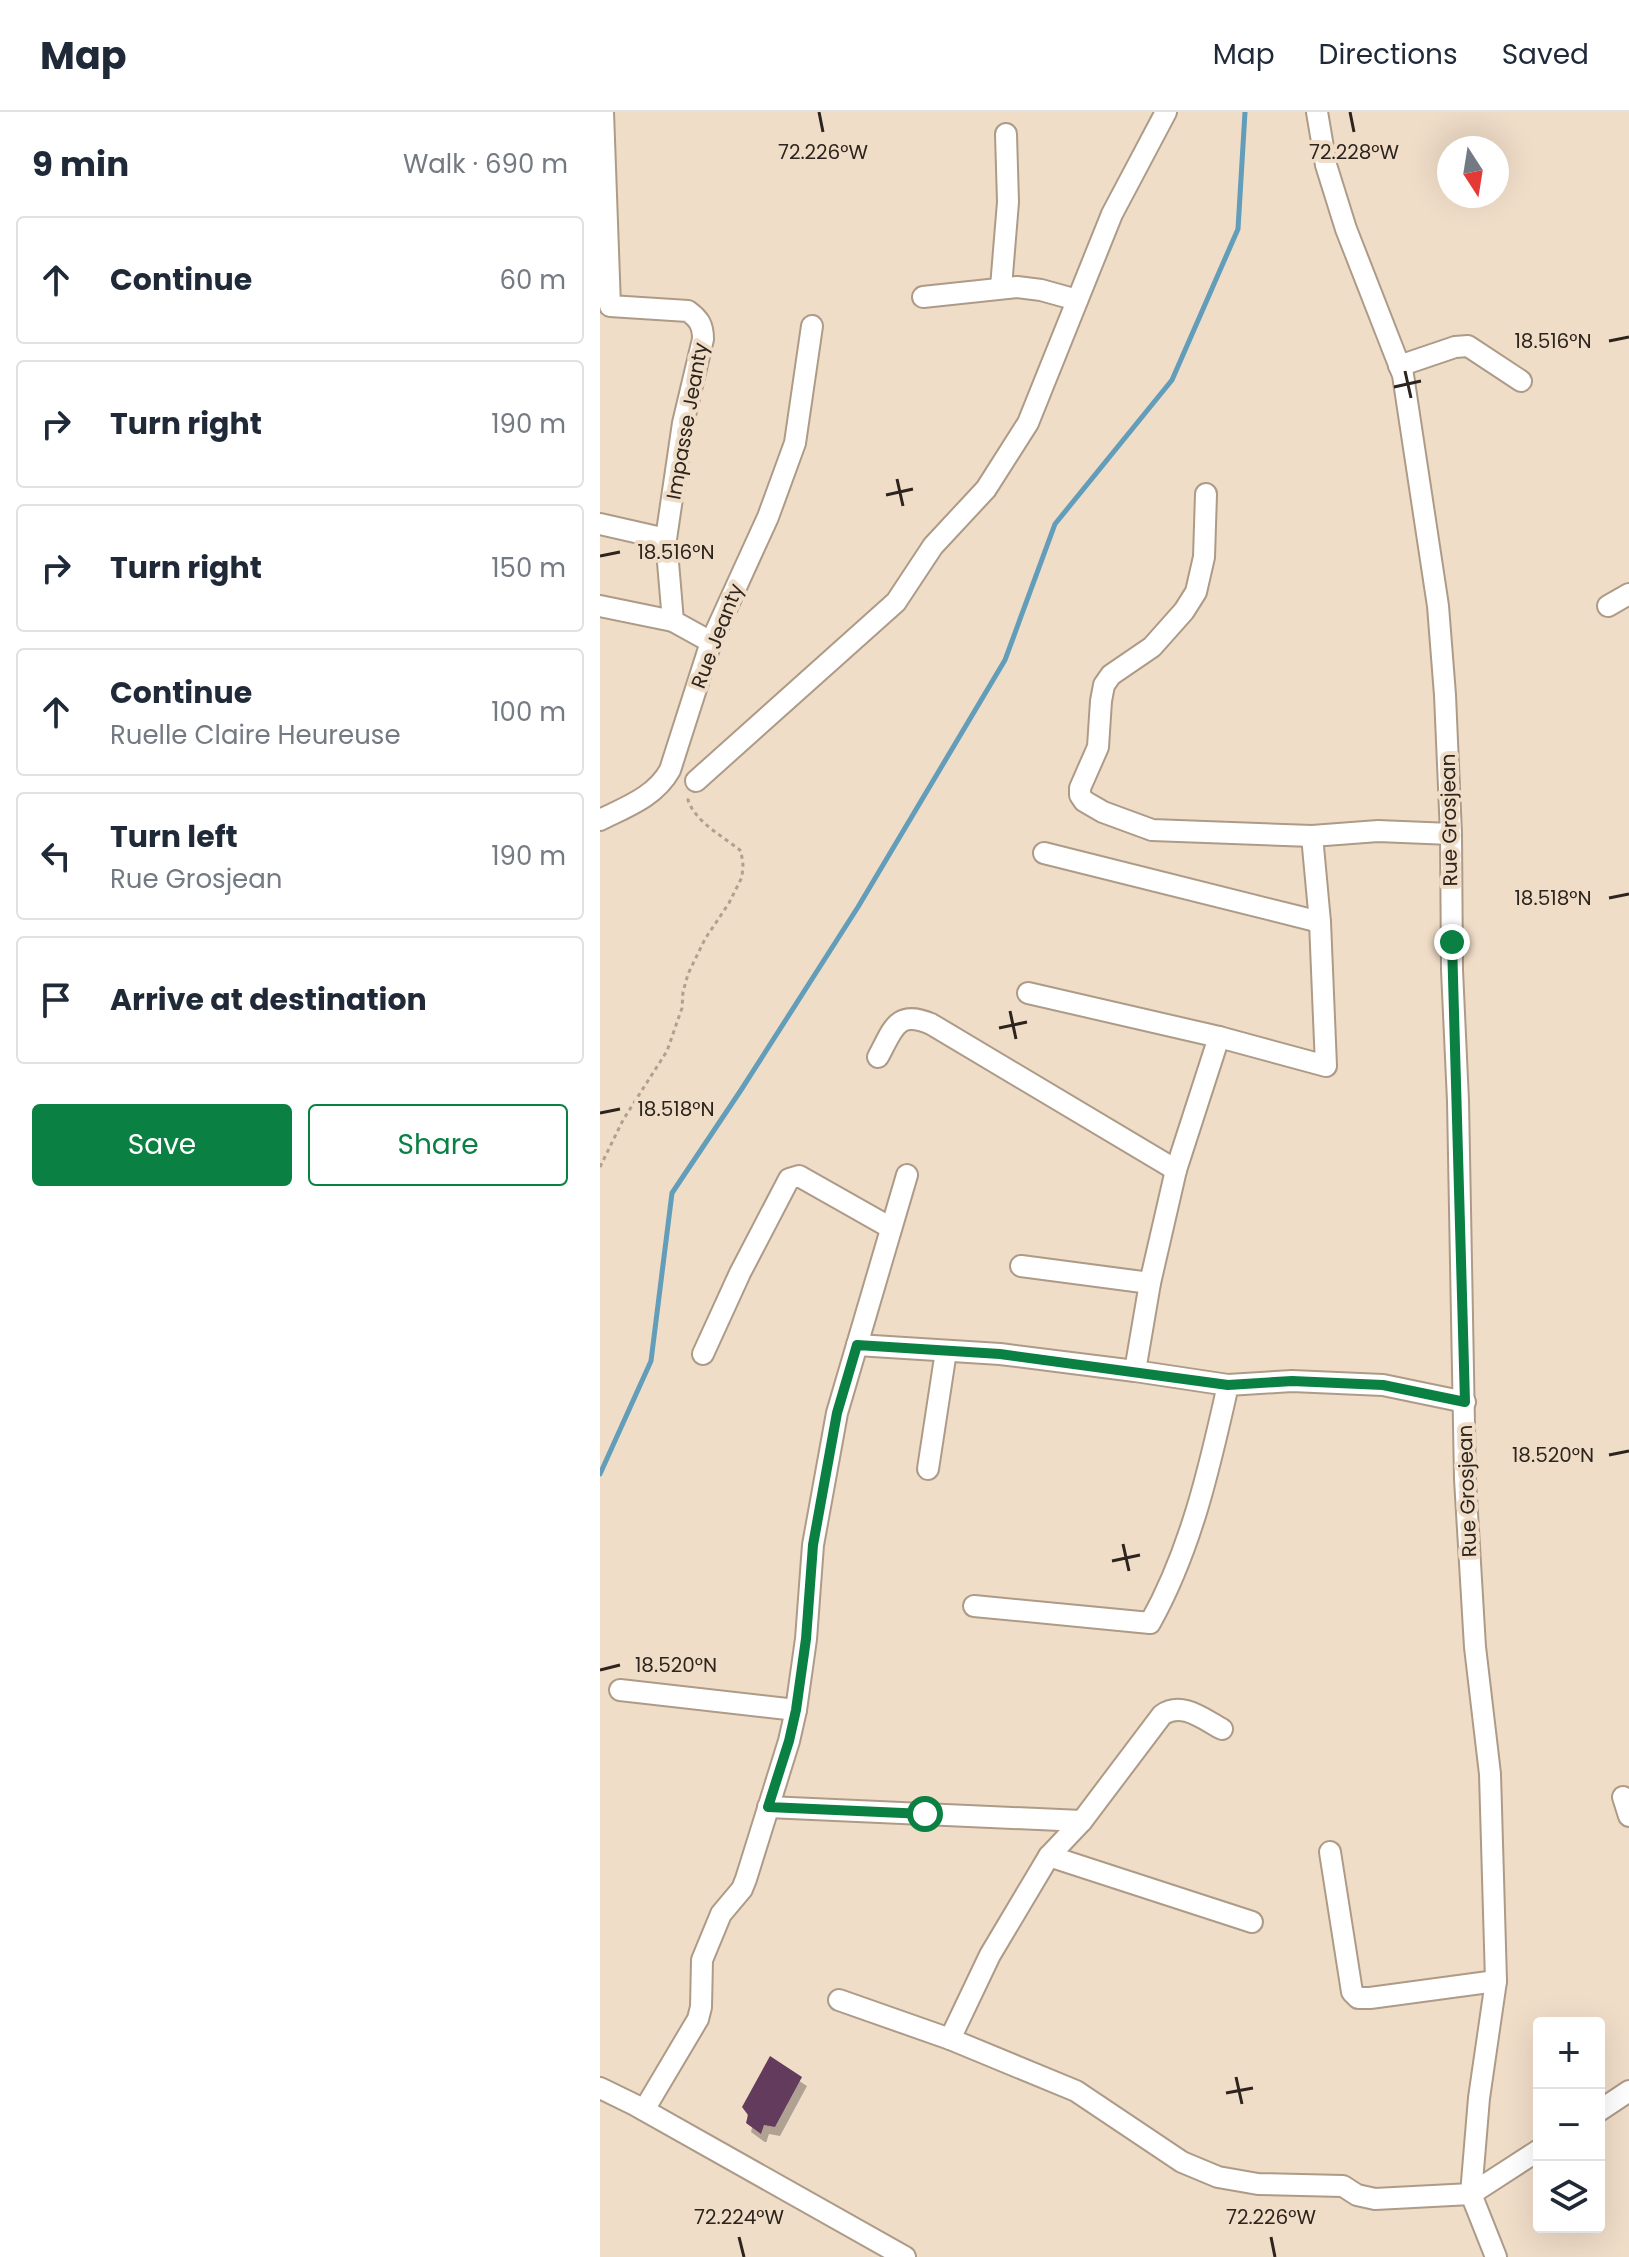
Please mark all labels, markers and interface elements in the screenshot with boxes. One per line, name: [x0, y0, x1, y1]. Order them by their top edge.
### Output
text: Map: [40, 29, 127, 82]
text: Map: [1213, 35, 1275, 74]
text: Directions: [1319, 35, 1458, 74]
text: Saved: [1502, 35, 1589, 74]
north arrow: [1437, 136, 1509, 208]
text: 72.226°W: [778, 138, 868, 166]
text: 72.228°W: [1309, 138, 1399, 166]
text: 9 min: [32, 140, 129, 188]
text: Walk · 690 m: [403, 146, 568, 182]
icon: ahead: [34, 258, 78, 302]
text: Continue: [110, 258, 252, 301]
text: 60 m: [499, 262, 566, 298]
text: 18.516°N: [1514, 327, 1592, 355]
street label: Impasse Jeanty: [659, 340, 715, 502]
icon: right: [34, 402, 78, 446]
text: Turn right: [110, 402, 262, 445]
text: 190 m: [491, 406, 566, 442]
text: 18.516°N: [637, 538, 715, 566]
icon: right: [34, 546, 78, 590]
text: Turn right: [110, 546, 262, 589]
text: 150 m: [491, 550, 566, 586]
street label: Rue Jeanty: [684, 579, 750, 693]
text: Continue: [110, 671, 252, 714]
icon: ahead: [34, 690, 78, 734]
text: 100 m: [491, 694, 566, 730]
text: Ruelle Claire Heureuse: [110, 717, 401, 753]
street label: Rue Grosjean: [1434, 753, 1464, 887]
text: Turn left: [110, 815, 238, 858]
icon: left: [34, 834, 78, 878]
text: 190 m: [491, 838, 566, 874]
text: Rue Grosjean: [110, 861, 282, 897]
text: 18.518°N: [1514, 884, 1592, 912]
route end: [1434, 924, 1470, 960]
icon: arrive: [34, 978, 78, 1022]
text: Arrive at destination: [110, 978, 427, 1021]
text: 18.518°N: [637, 1095, 715, 1123]
button: Save: [32, 1104, 292, 1186]
button: Share: [308, 1104, 568, 1186]
street label: Rue Grosjean: [1451, 1424, 1483, 1558]
text: 18.520°N: [1512, 1441, 1594, 1469]
text: 18.520°N: [635, 1651, 717, 1679]
route start: [907, 1796, 943, 1832]
map controls: [1533, 2017, 1605, 2233]
button: +: [1533, 2017, 1605, 2089]
button: −: [1533, 2089, 1605, 2161]
button: layers: [1533, 2161, 1605, 2233]
text: 72.224°W: [694, 2203, 784, 2231]
text: 72.226°W: [1226, 2203, 1316, 2231]

